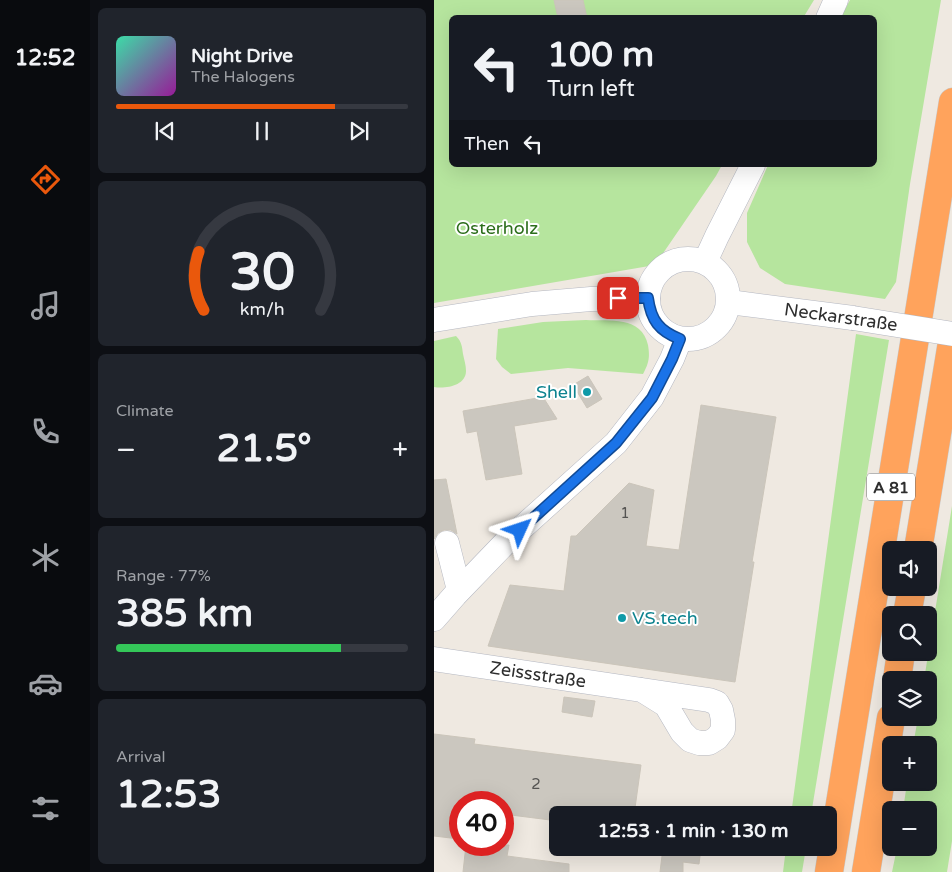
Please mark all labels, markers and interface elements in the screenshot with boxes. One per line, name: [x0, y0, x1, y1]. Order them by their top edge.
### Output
text: 100 m: [547, 34, 654, 76]
icon: left: [464, 35, 529, 100]
text: 12:52: [15, 45, 75, 71]
text: Night Drive: [191, 45, 293, 67]
text: The Halogens: [191, 67, 295, 87]
text: Turn left: [547, 76, 635, 102]
icon: previous: [151, 117, 179, 145]
icon: pause: [248, 117, 276, 145]
icon: next: [345, 117, 373, 145]
icon: left: [519, 130, 547, 158]
text: Then: [464, 133, 509, 155]
icon: directions: [28, 162, 63, 197]
park label: Osterholz: [456, 217, 538, 239]
text: 30: [229, 241, 295, 304]
pin: [597, 277, 639, 319]
icon: arrive: [604, 284, 632, 312]
icon: music: [28, 288, 63, 323]
street label: Neckarstraße: [783, 298, 899, 336]
text: km/h: [240, 299, 284, 320]
place label: Shell: [536, 381, 577, 403]
marker: Shell: [581, 386, 593, 398]
text: Climate: [116, 401, 174, 421]
icon: phone: [28, 414, 63, 449]
text: 21.5°: [217, 426, 312, 472]
text: −: [116, 433, 136, 467]
text: +: [392, 433, 408, 467]
road number: A 81: [867, 474, 915, 501]
position arrow: [493, 503, 545, 555]
house number: 1: [620, 504, 630, 522]
icon: climate: [28, 540, 63, 575]
map controls: [882, 541, 937, 856]
button: sound: [882, 541, 937, 596]
text: Range · 77%: [116, 566, 211, 586]
text: 385 km: [116, 591, 253, 637]
button: search: [882, 606, 937, 661]
place label: VS.tech: [632, 607, 698, 629]
marker: VS.tech: [616, 612, 628, 624]
street label: Zeissstraße: [488, 656, 587, 693]
icon: car: [28, 666, 63, 701]
button: layers: [882, 671, 937, 726]
button: +: [882, 736, 937, 791]
text: Arrival: [116, 747, 165, 767]
text: 12:53: [116, 772, 221, 818]
house number: 2: [531, 775, 541, 793]
icon: filters: [28, 791, 63, 826]
speed limit sign: 40: [449, 791, 514, 856]
button: −: [882, 801, 937, 856]
text: 12:53 · 1 min · 130 m: [597, 820, 789, 842]

